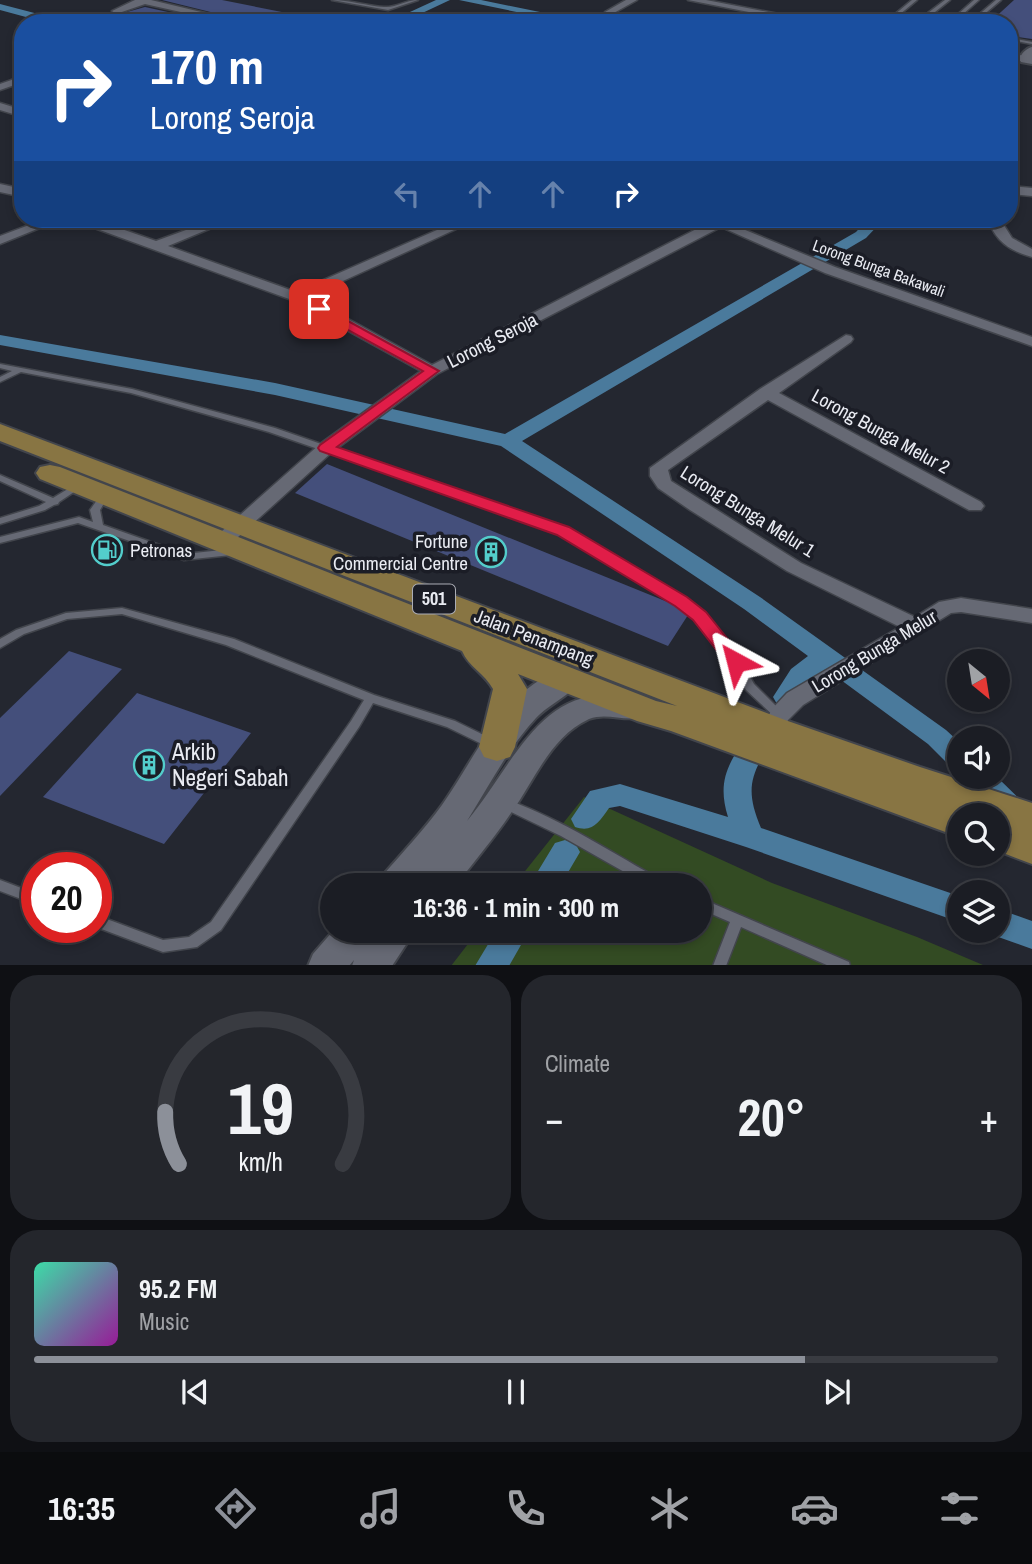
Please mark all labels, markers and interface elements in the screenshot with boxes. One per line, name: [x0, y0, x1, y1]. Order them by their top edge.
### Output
text: 170 m: [150, 33, 264, 99]
icon: right: [35, 42, 126, 133]
text: Lorong Seroja: [150, 96, 315, 139]
icon: left: [388, 175, 426, 213]
icon: ahead: [461, 175, 499, 213]
icon: ahead: [534, 175, 572, 213]
icon: right: [607, 175, 645, 213]
street label: Lorong Bunga Bakawali: [810, 234, 948, 302]
pin: [289, 279, 349, 339]
icon: arrive: [300, 290, 338, 328]
street label: Lorong Seroja: [442, 306, 542, 374]
street label: Lorong Bunga Melur 2: [807, 382, 955, 480]
street label: Lorong Bunga Melur 1: [676, 459, 821, 563]
place label: Fortune Commercial Centre: [333, 528, 468, 576]
fuel station icon: Petronas: [90, 533, 124, 567]
building icon: Fortune Commercial Centre: [474, 535, 508, 569]
place label: Petronas: [130, 537, 193, 563]
road number: 501: [413, 584, 455, 614]
street label: Jalan Penampang: [471, 602, 598, 672]
street label: Lorong Bunga Melur: [807, 603, 942, 698]
position arrow: [699, 625, 773, 699]
north arrow: [947, 649, 1010, 712]
map controls: [947, 649, 1010, 943]
button: sound: [947, 726, 1010, 789]
place label: Arkib Negeri Sabah: [171, 736, 288, 793]
building icon: Arkib Negeri Sabah: [132, 748, 166, 782]
button: search: [947, 803, 1010, 866]
speed limit sign: 20: [21, 852, 112, 943]
button: layers: [947, 880, 1010, 943]
text: 16:36 · 1 min · 300 m: [413, 890, 619, 925]
text: Climate: [545, 1048, 610, 1079]
text: 19: [227, 1059, 294, 1157]
text: 20°: [737, 1082, 806, 1152]
text: −: [545, 1093, 563, 1144]
text: +: [980, 1093, 998, 1144]
text: km/h: [238, 1144, 283, 1178]
text: 95.2 FM: [139, 1271, 217, 1306]
text: Music: [139, 1306, 189, 1337]
icon: previous: [176, 1373, 214, 1411]
icon: pause: [497, 1373, 535, 1411]
icon: next: [818, 1373, 856, 1411]
icon: directions: [211, 1484, 260, 1533]
icon: music: [356, 1484, 405, 1533]
icon: phone: [501, 1484, 550, 1533]
icon: climate: [645, 1484, 694, 1533]
icon: car: [790, 1484, 839, 1533]
icon: filters: [935, 1484, 984, 1533]
text: 16:35: [48, 1487, 115, 1530]

